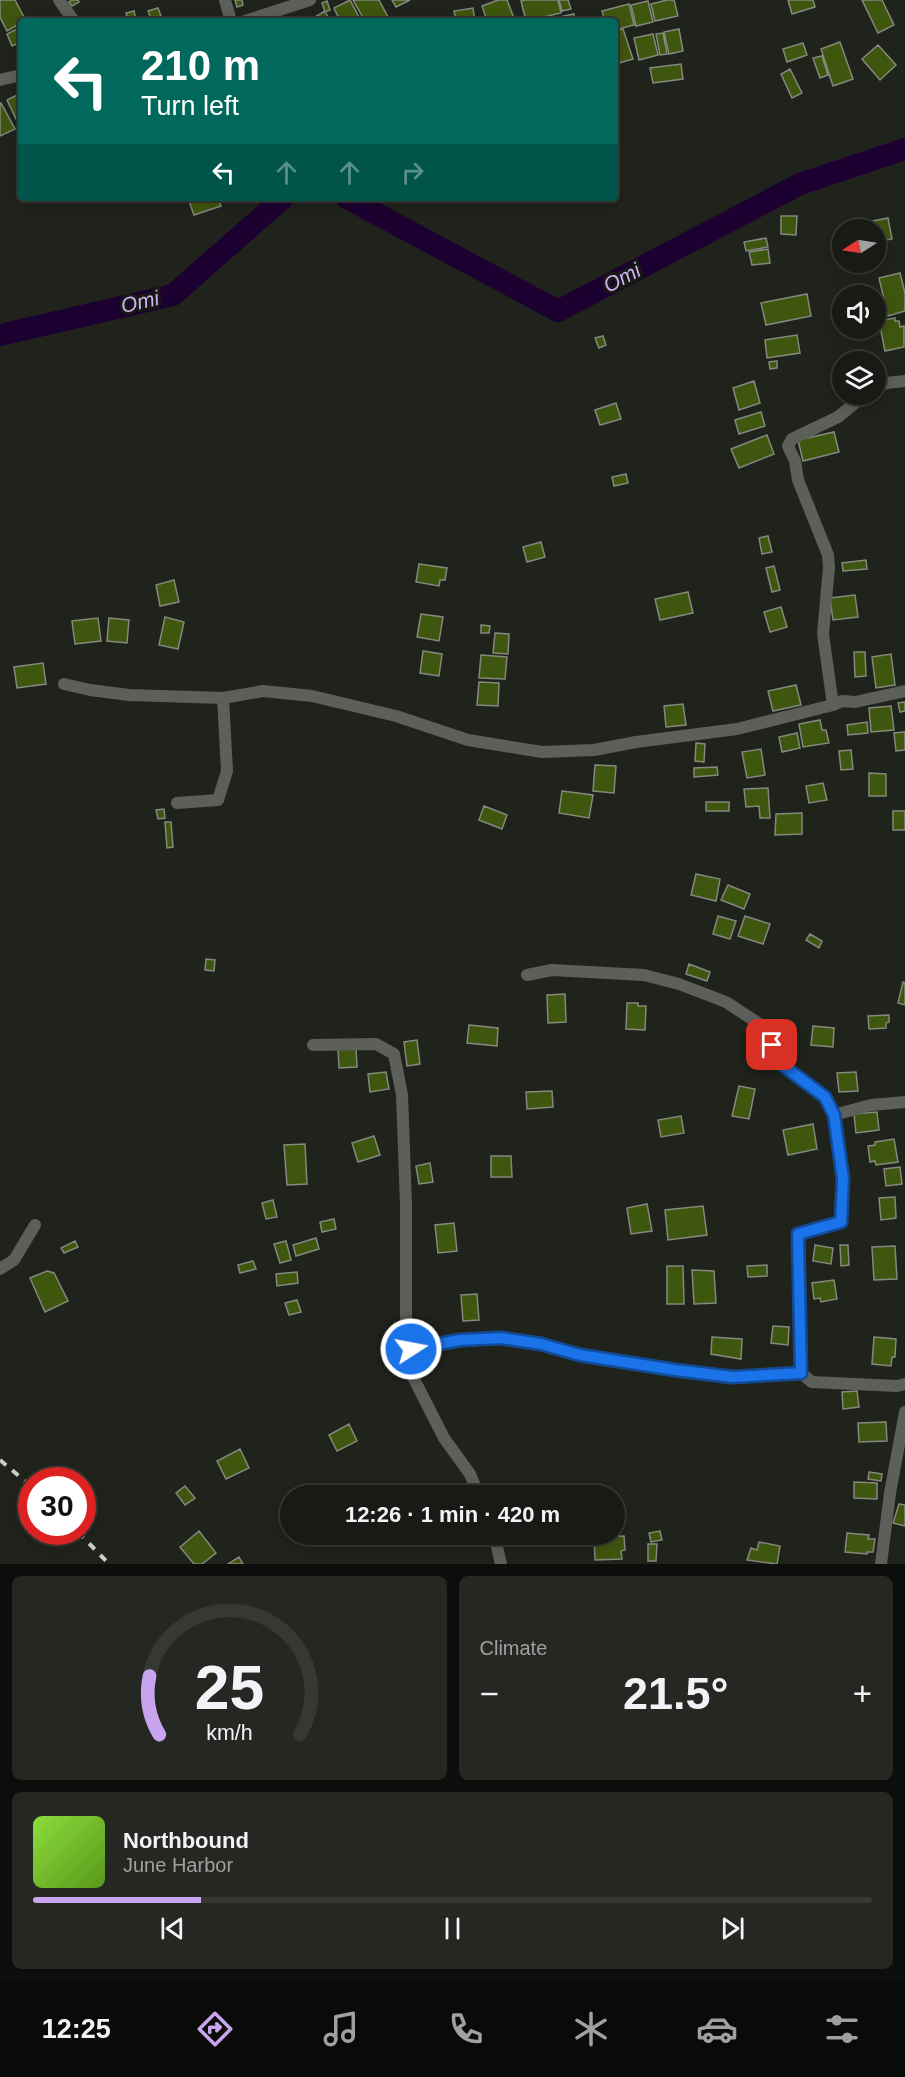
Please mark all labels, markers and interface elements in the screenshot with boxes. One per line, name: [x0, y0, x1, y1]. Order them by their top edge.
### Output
icon: left: [42, 42, 120, 120]
text: 210 m: [141, 42, 260, 89]
text: Turn left: [141, 91, 239, 121]
icon: left: [207, 156, 240, 189]
icon: ahead: [270, 156, 303, 189]
icon: ahead: [333, 156, 366, 189]
icon: right: [396, 156, 429, 189]
north arrow: [832, 219, 886, 273]
map controls: [832, 219, 886, 405]
water label: Omi: [599, 258, 645, 297]
button: sound: [832, 285, 886, 339]
water label: Omi: [119, 286, 163, 317]
button: layers: [832, 351, 886, 405]
pin: [746, 1019, 797, 1070]
icon: arrive: [755, 1028, 788, 1061]
position arrow: [379, 1317, 443, 1381]
speed limit sign: 30: [18, 1467, 96, 1545]
text: 12:26 · 1 min · 420 m: [345, 1502, 560, 1527]
text: Climate: [480, 1637, 547, 1659]
text: 25: [195, 1653, 264, 1722]
text: 21.5°: [623, 1668, 729, 1719]
text: −: [480, 1675, 499, 1712]
text: +: [853, 1675, 872, 1712]
text: km/h: [206, 1721, 252, 1745]
text: Northbound: [123, 1828, 249, 1853]
text: June Harbor: [123, 1854, 233, 1876]
icon: previous: [156, 1912, 189, 1945]
icon: pause: [436, 1912, 469, 1945]
icon: next: [716, 1912, 749, 1945]
icon: directions: [194, 2008, 236, 2050]
icon: music: [320, 2008, 362, 2050]
icon: phone: [445, 2008, 487, 2050]
icon: climate: [570, 2008, 612, 2050]
icon: car: [696, 2008, 738, 2050]
icon: filters: [821, 2008, 863, 2050]
text: 12:25: [42, 2014, 111, 2044]

